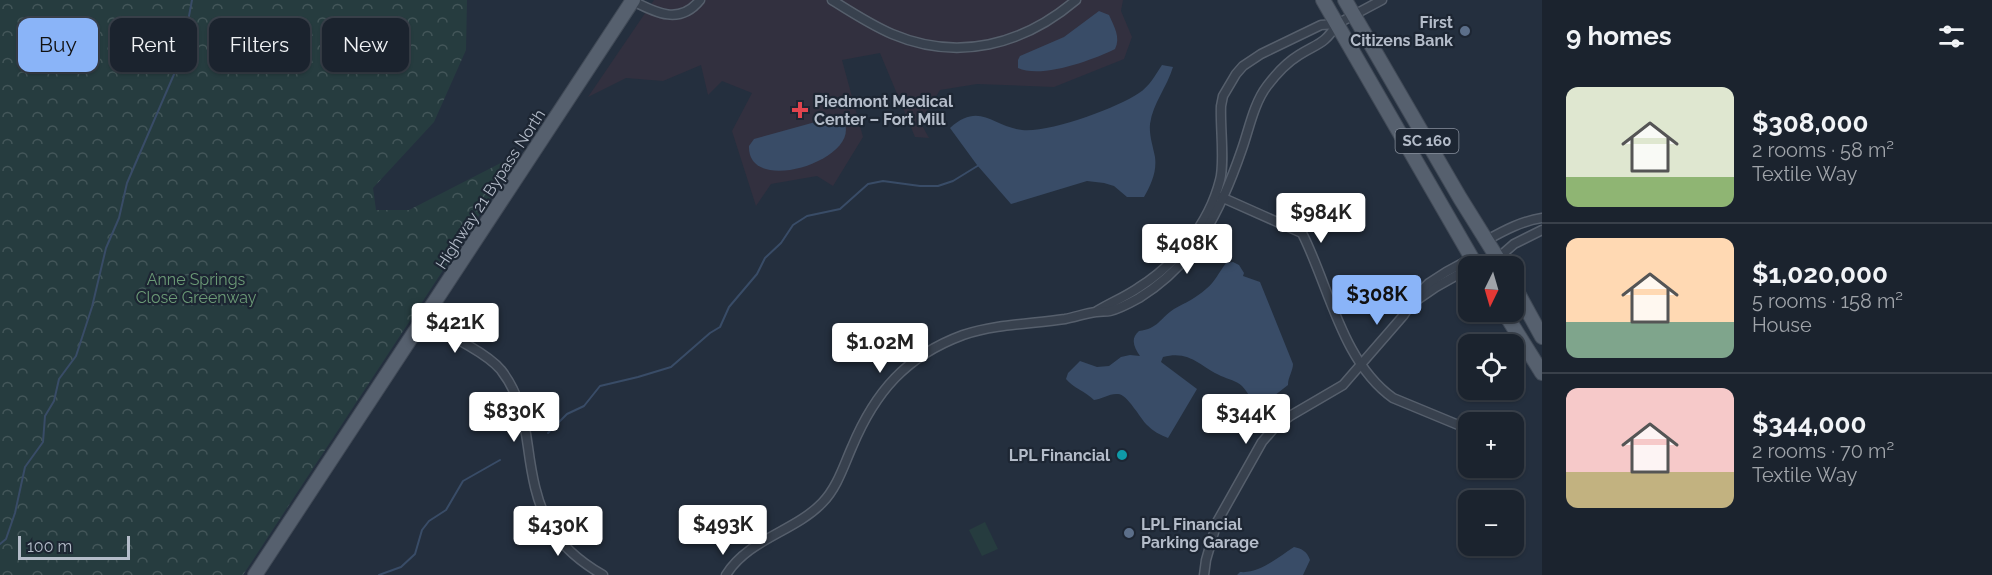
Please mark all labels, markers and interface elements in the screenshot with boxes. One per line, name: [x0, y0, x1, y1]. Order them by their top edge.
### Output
place label: First Citizens Bank: [1350, 13, 1453, 50]
chip: Buy: [18, 18, 98, 72]
chip: Rent: [110, 18, 197, 72]
chip: Filters: [209, 18, 310, 72]
chip: New: [322, 18, 409, 72]
icon: filters: [1935, 20, 1968, 53]
text: 9 homes: [1566, 21, 1672, 51]
marker: First Citizens Bank: [1458, 24, 1472, 38]
place label: Piedmont Medical Center – Fort Mill: [814, 92, 954, 129]
marker: Piedmont Medical Center – Fort Mill: [791, 101, 809, 119]
street label: Highway 21 Bypass North: [432, 106, 549, 273]
text: $308,000: [1752, 108, 1868, 138]
icon: home: [1614, 111, 1686, 183]
road number: SC 160: [1396, 129, 1458, 153]
text: 2 rooms · 58 m²: [1752, 138, 1894, 162]
text: Textile Way: [1752, 162, 1857, 186]
pin: $984K: [1279, 193, 1363, 244]
text: $984K: [1290, 200, 1352, 224]
pin: $408K: [1145, 224, 1229, 275]
text: $408K: [1156, 231, 1218, 255]
north arrow: [1458, 256, 1524, 322]
map controls: [1458, 256, 1524, 556]
text: $1,020,000: [1752, 259, 1888, 289]
icon: home: [1614, 262, 1686, 334]
park label: Anne Springs Close Greenway: [136, 270, 257, 307]
pin: $308K: [1335, 275, 1419, 326]
text: $308K: [1346, 282, 1408, 306]
text: 5 rooms · 158 m²: [1752, 289, 1903, 313]
pin: $421K: [413, 303, 497, 354]
text: $421K: [426, 310, 484, 334]
text: House: [1752, 313, 1812, 337]
pin: $1.02M: [831, 323, 929, 374]
text: $1.02M: [846, 330, 914, 354]
button: locate: [1458, 334, 1524, 400]
pin: $830K: [472, 392, 556, 443]
pin: $344K: [1204, 394, 1288, 445]
text: $830K: [483, 399, 545, 423]
text: $344K: [1216, 401, 1276, 425]
text: $344,000: [1752, 409, 1866, 439]
button: +: [1458, 412, 1524, 478]
icon: home: [1614, 412, 1686, 484]
text: 2 rooms · 70 m²: [1752, 439, 1894, 463]
place label: LPL Financial: [1009, 446, 1111, 465]
marker: LPL Financial: [1115, 448, 1129, 462]
text: Textile Way: [1752, 463, 1857, 487]
button: −: [1458, 490, 1524, 556]
pin: $493K: [681, 505, 765, 556]
pin: $430K: [516, 506, 600, 557]
text: $493K: [693, 512, 753, 536]
text: $430K: [528, 513, 588, 537]
place label: LPL Financial Parking Garage: [1141, 515, 1259, 552]
marker: LPL Financial Parking Garage: [1122, 526, 1136, 540]
scale bar: [18, 533, 130, 560]
text: 100 m: [27, 537, 72, 556]

